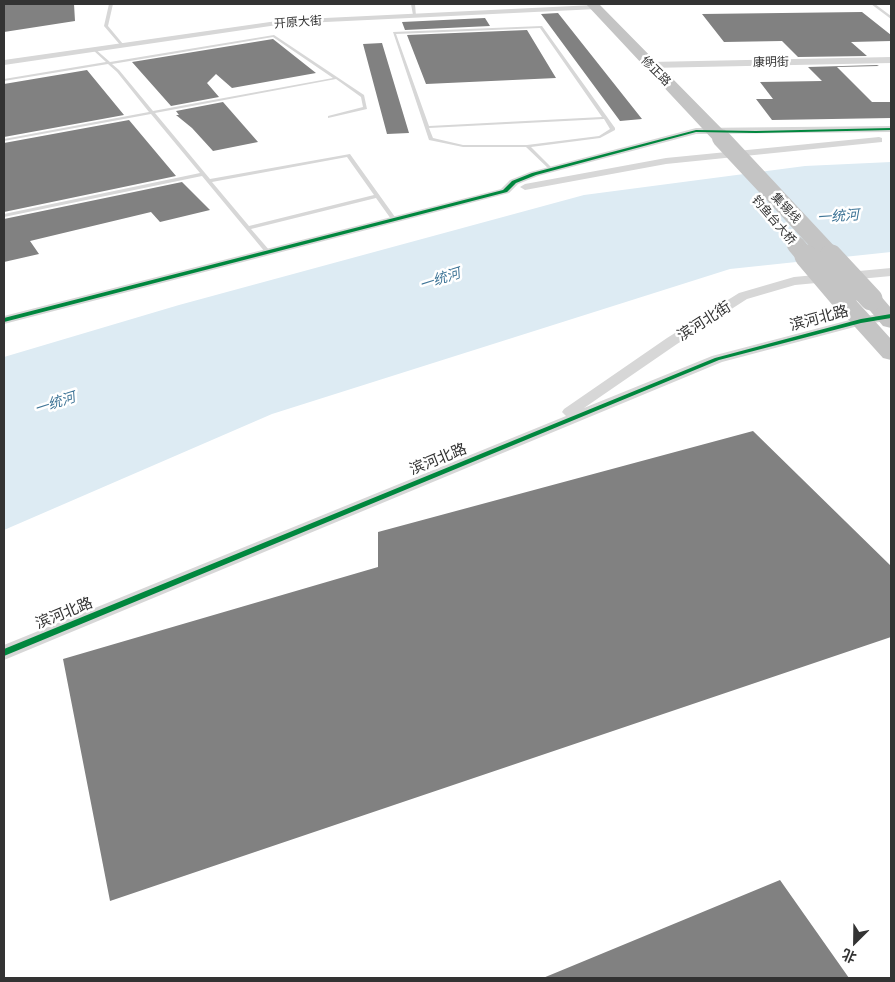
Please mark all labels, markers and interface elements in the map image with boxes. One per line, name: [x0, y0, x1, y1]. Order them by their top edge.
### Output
street label: 开原大街: [274, 13, 322, 31]
street label: 修正路: [638, 53, 674, 89]
street label: 康明街: [753, 54, 789, 70]
street label: 集锡线: [768, 190, 804, 226]
street label: 钓鱼台大桥: [749, 193, 799, 247]
water label: 一统河: [816, 206, 860, 226]
water label: 一统河: [417, 265, 463, 293]
street label: 滨河北街: [674, 297, 734, 345]
street label: 滨河北路: [788, 302, 850, 334]
water label: 一统河: [32, 389, 78, 417]
street label: 滨河北路: [407, 439, 469, 479]
street label: 滨河北路: [33, 593, 95, 633]
north arrow: [830, 917, 880, 967]
text: 北: [839, 946, 859, 967]

